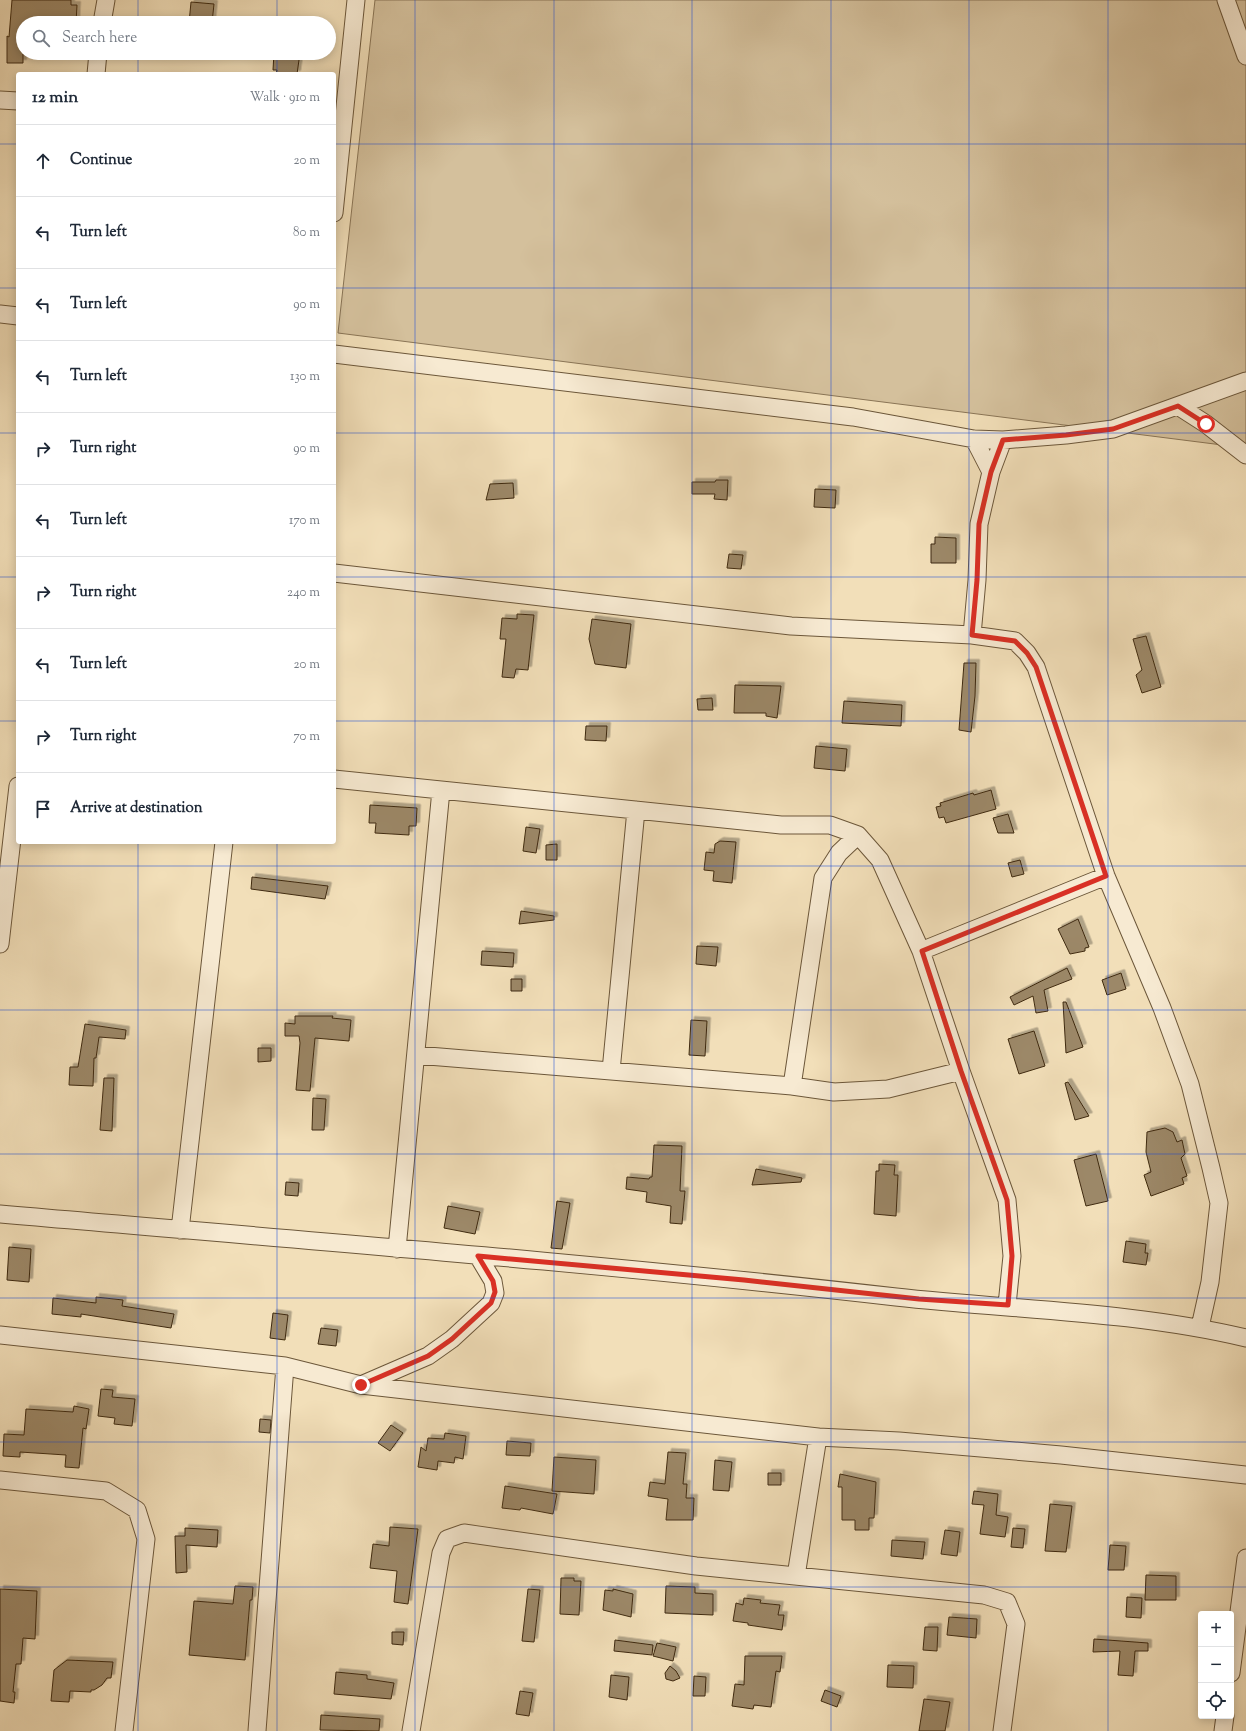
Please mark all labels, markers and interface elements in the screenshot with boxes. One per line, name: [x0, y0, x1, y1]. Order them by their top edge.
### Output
search box: [16, 16, 336, 60]
icon: search: [30, 27, 52, 49]
text: Search here: [62, 28, 137, 49]
text: 12 min: [32, 86, 78, 110]
text: Walk · 910 m: [250, 89, 320, 107]
icon: ahead: [32, 150, 54, 172]
text: Continue: [70, 150, 132, 171]
text: 20 m: [294, 152, 320, 170]
icon: left: [32, 222, 54, 244]
text: Turn left: [70, 222, 127, 243]
text: 80 m: [293, 224, 320, 242]
icon: left: [32, 294, 54, 316]
text: Turn left: [70, 294, 127, 315]
text: 90 m: [293, 296, 320, 314]
icon: left: [32, 366, 54, 388]
text: Turn left: [70, 366, 127, 387]
text: 130 m: [290, 368, 320, 386]
route start: [1197, 415, 1215, 433]
icon: right: [32, 438, 54, 460]
text: Turn right: [70, 438, 136, 459]
text: 90 m: [293, 440, 320, 458]
icon: left: [32, 510, 54, 532]
text: Turn left: [70, 510, 127, 531]
text: 170 m: [289, 512, 320, 530]
icon: right: [32, 582, 54, 604]
text: Turn right: [70, 582, 136, 603]
text: 240 m: [287, 584, 320, 602]
icon: left: [32, 654, 54, 676]
text: Turn left: [70, 654, 127, 675]
text: 20 m: [294, 656, 320, 674]
icon: right: [32, 726, 54, 748]
text: Turn right: [70, 726, 136, 747]
text: 70 m: [293, 728, 320, 746]
icon: arrive: [32, 798, 54, 820]
text: Arrive at destination: [70, 798, 203, 819]
route end: [352, 1376, 370, 1394]
map controls: [1198, 1611, 1234, 1719]
button: +: [1198, 1611, 1234, 1647]
button: −: [1198, 1647, 1234, 1683]
button: locate: [1198, 1683, 1234, 1719]

